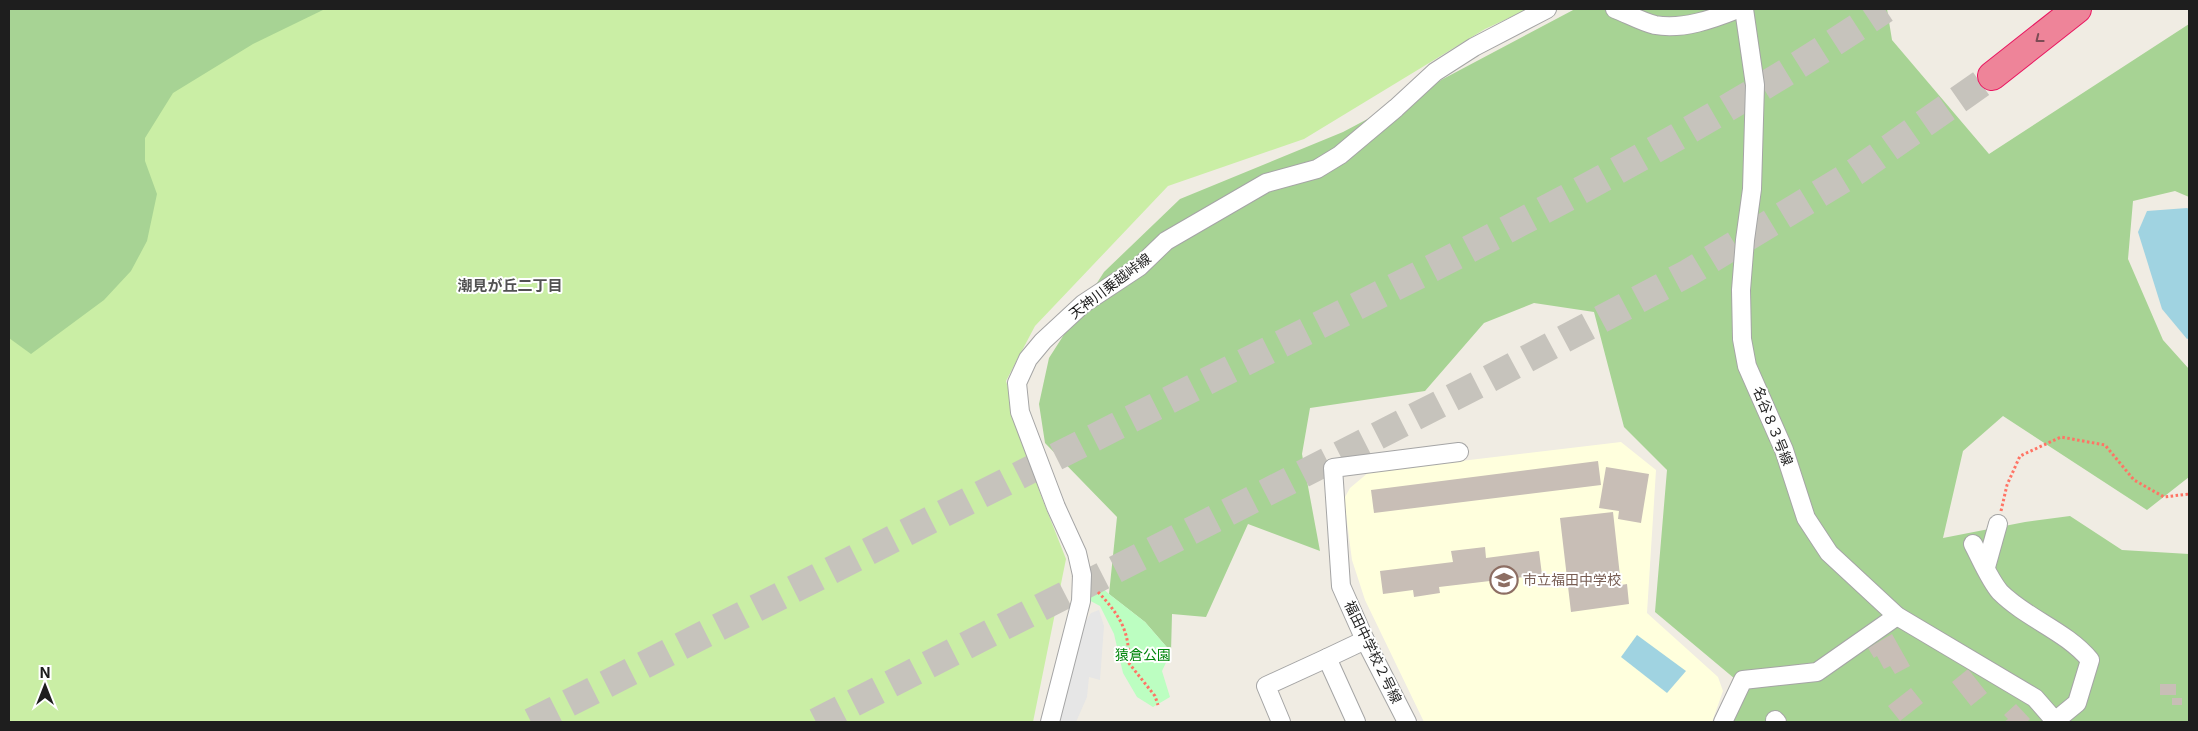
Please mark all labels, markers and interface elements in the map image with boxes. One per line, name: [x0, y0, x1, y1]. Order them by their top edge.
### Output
one-way arrow: [2036, 33, 2045, 41]
street label: 天神川乗越峠線: [1065, 249, 1154, 322]
district label: 潮見が丘二丁目: [457, 276, 563, 295]
street label: 名谷８３号線: [1750, 384, 1797, 468]
school or university icon: 市立福田中学校: [1489, 565, 1519, 595]
place label: 市立福田中学校: [1523, 571, 1621, 588]
street label: 福田中学校２号線: [1341, 598, 1406, 706]
park label: 猿倉公園: [1115, 646, 1171, 663]
north arrow: [20, 661, 70, 711]
text: N: [40, 664, 50, 681]

